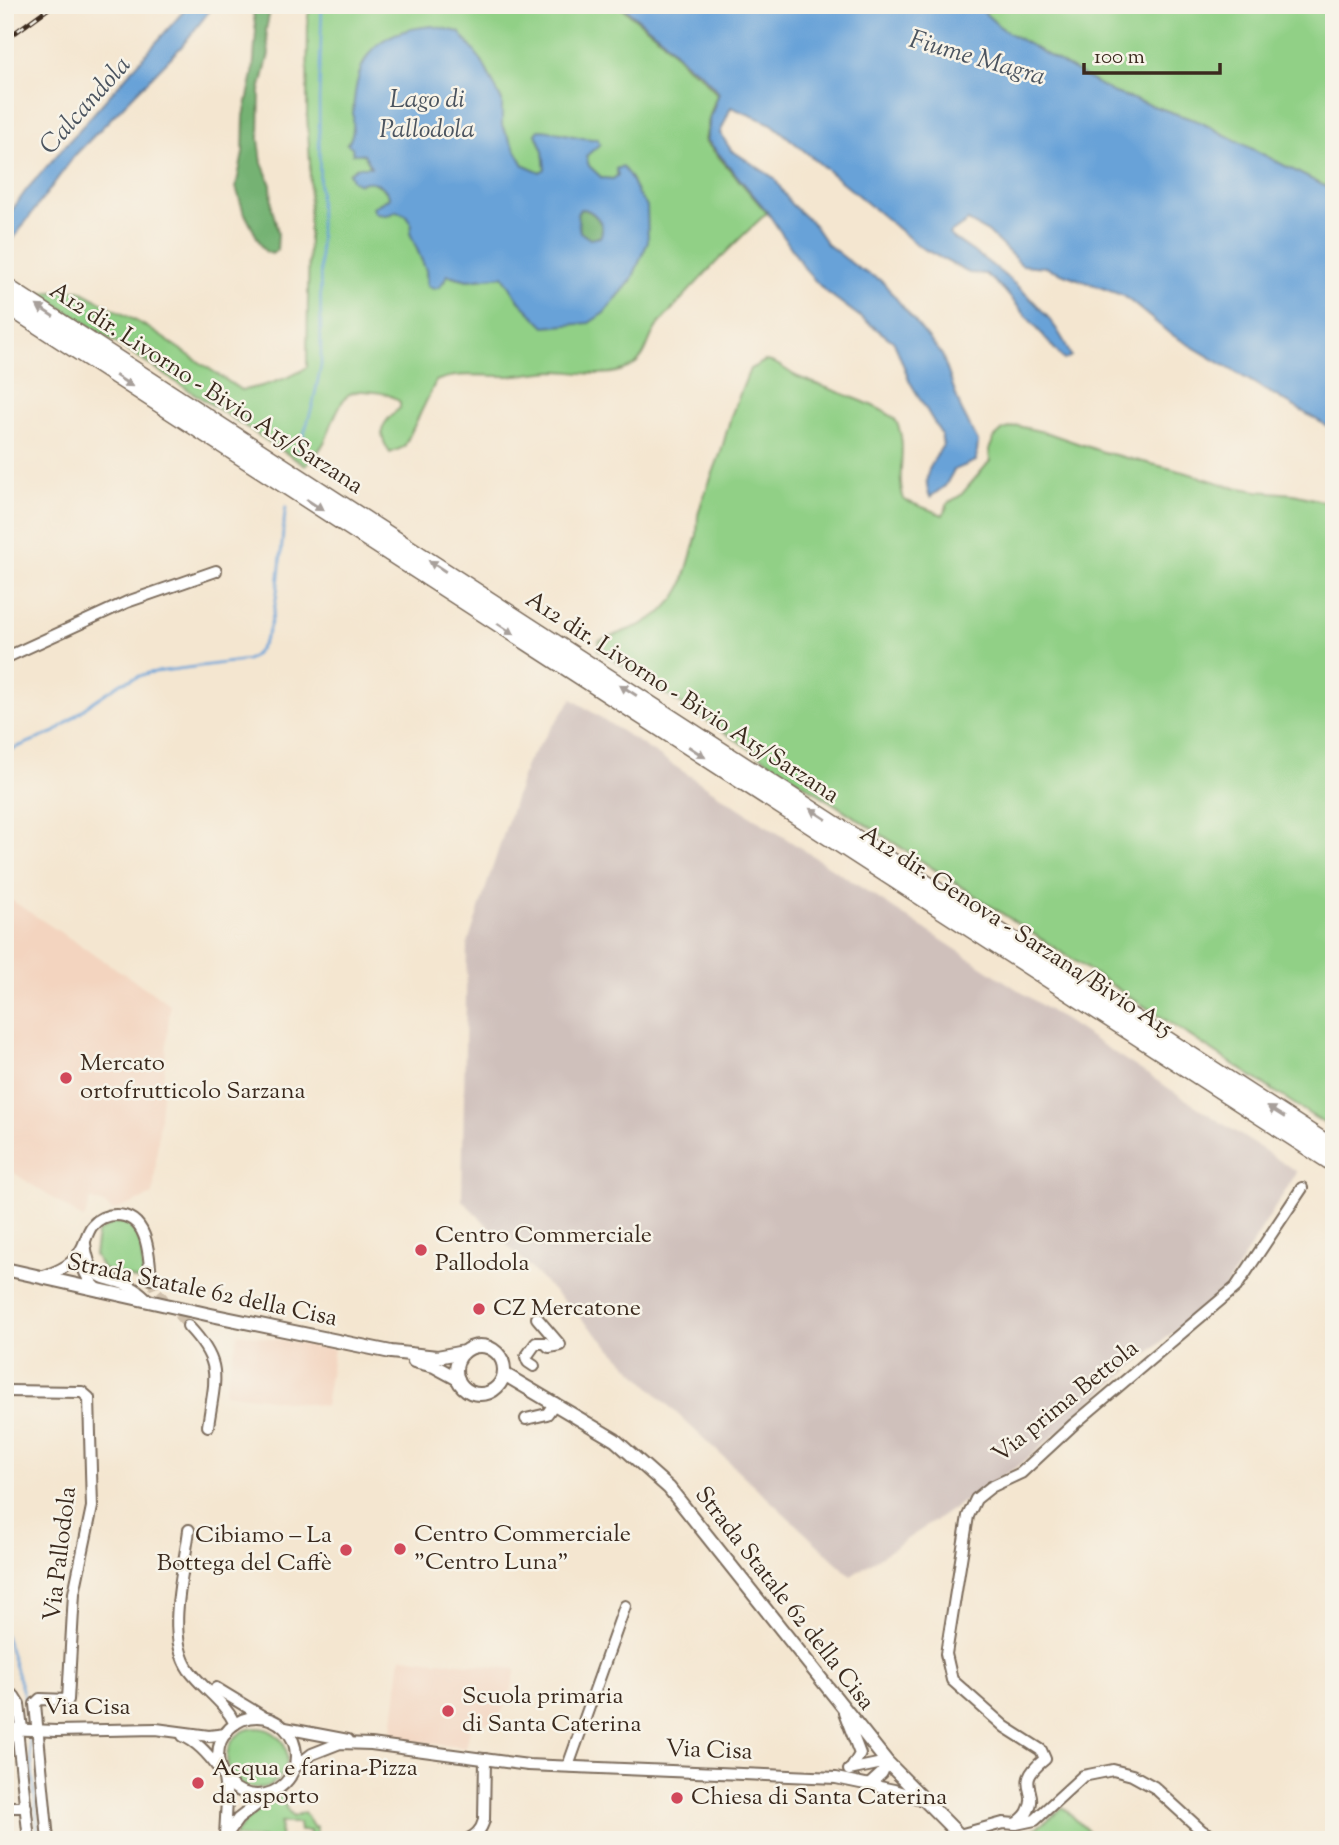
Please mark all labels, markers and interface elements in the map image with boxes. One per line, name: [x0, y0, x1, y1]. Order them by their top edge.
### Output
water label: Fiume Magra: [904, 22, 1050, 96]
scale bar: [1084, 32, 1220, 76]
text: 100 m: [1094, 43, 1145, 73]
water label: Calcandola: [32, 49, 140, 163]
water label: Lago di Pallodola: [379, 82, 475, 149]
street label: A12 dir. Livorno - Bivio A15/Sarzana: [42, 274, 370, 504]
one-way arrow: [35, 305, 55, 318]
one-way arrow: [114, 375, 133, 388]
one-way arrow: [305, 498, 324, 511]
one-way arrow: [428, 559, 446, 573]
street label: A12 dir. Livorno - Bivio A15/Sarzana: [518, 583, 846, 813]
one-way arrow: [496, 622, 515, 635]
one-way arrow: [618, 684, 637, 697]
one-way arrow: [687, 746, 706, 759]
one-way arrow: [809, 807, 827, 821]
street label: A12 dir. Genova - Sarzana/Bivio A15: [853, 818, 1179, 1046]
place label: Mercato ortofrutticolo Sarzana: [80, 1047, 306, 1109]
marker: Mercato ortofrutticolo Sarzana: [58, 1070, 74, 1086]
one-way arrow: [1266, 1105, 1286, 1118]
place label: Centro Commerciale Pallodola: [435, 1219, 652, 1281]
marker: Centro Commerciale Pallodola: [413, 1242, 429, 1258]
street label: Strada Statale 62 della Cisa: [64, 1246, 340, 1336]
place label: CZ Mercatone: [493, 1292, 641, 1326]
marker: CZ Mercatone: [471, 1301, 487, 1317]
street label: Via prima Bettola: [986, 1332, 1146, 1472]
street label: Strada Statale 62 della Cisa: [686, 1480, 882, 1718]
street label: Via Pallodola: [36, 1485, 86, 1623]
place label: Centro Commerciale "Centro Luna": [414, 1518, 631, 1580]
place label: Cibiamo – La Bottega del Caffè: [157, 1519, 332, 1581]
marker: Centro Commerciale "Centro Luna": [392, 1541, 408, 1557]
marker: Cibiamo – La Bottega del Caffè: [338, 1542, 354, 1558]
place label: Scuola primaria di Santa Caterina: [462, 1680, 641, 1742]
street label: Via Cisa: [43, 1691, 131, 1725]
marker: Scuola primaria di Santa Caterina: [440, 1703, 456, 1719]
street label: Via Cisa: [665, 1732, 753, 1770]
place label: Acqua e farina-Pizza da asporto: [212, 1752, 418, 1814]
marker: Acqua e farina-Pizza da asporto: [190, 1775, 206, 1791]
place label: Chiesa di Santa Caterina: [691, 1781, 947, 1815]
marker: Chiesa di Santa Caterina: [669, 1790, 685, 1806]

